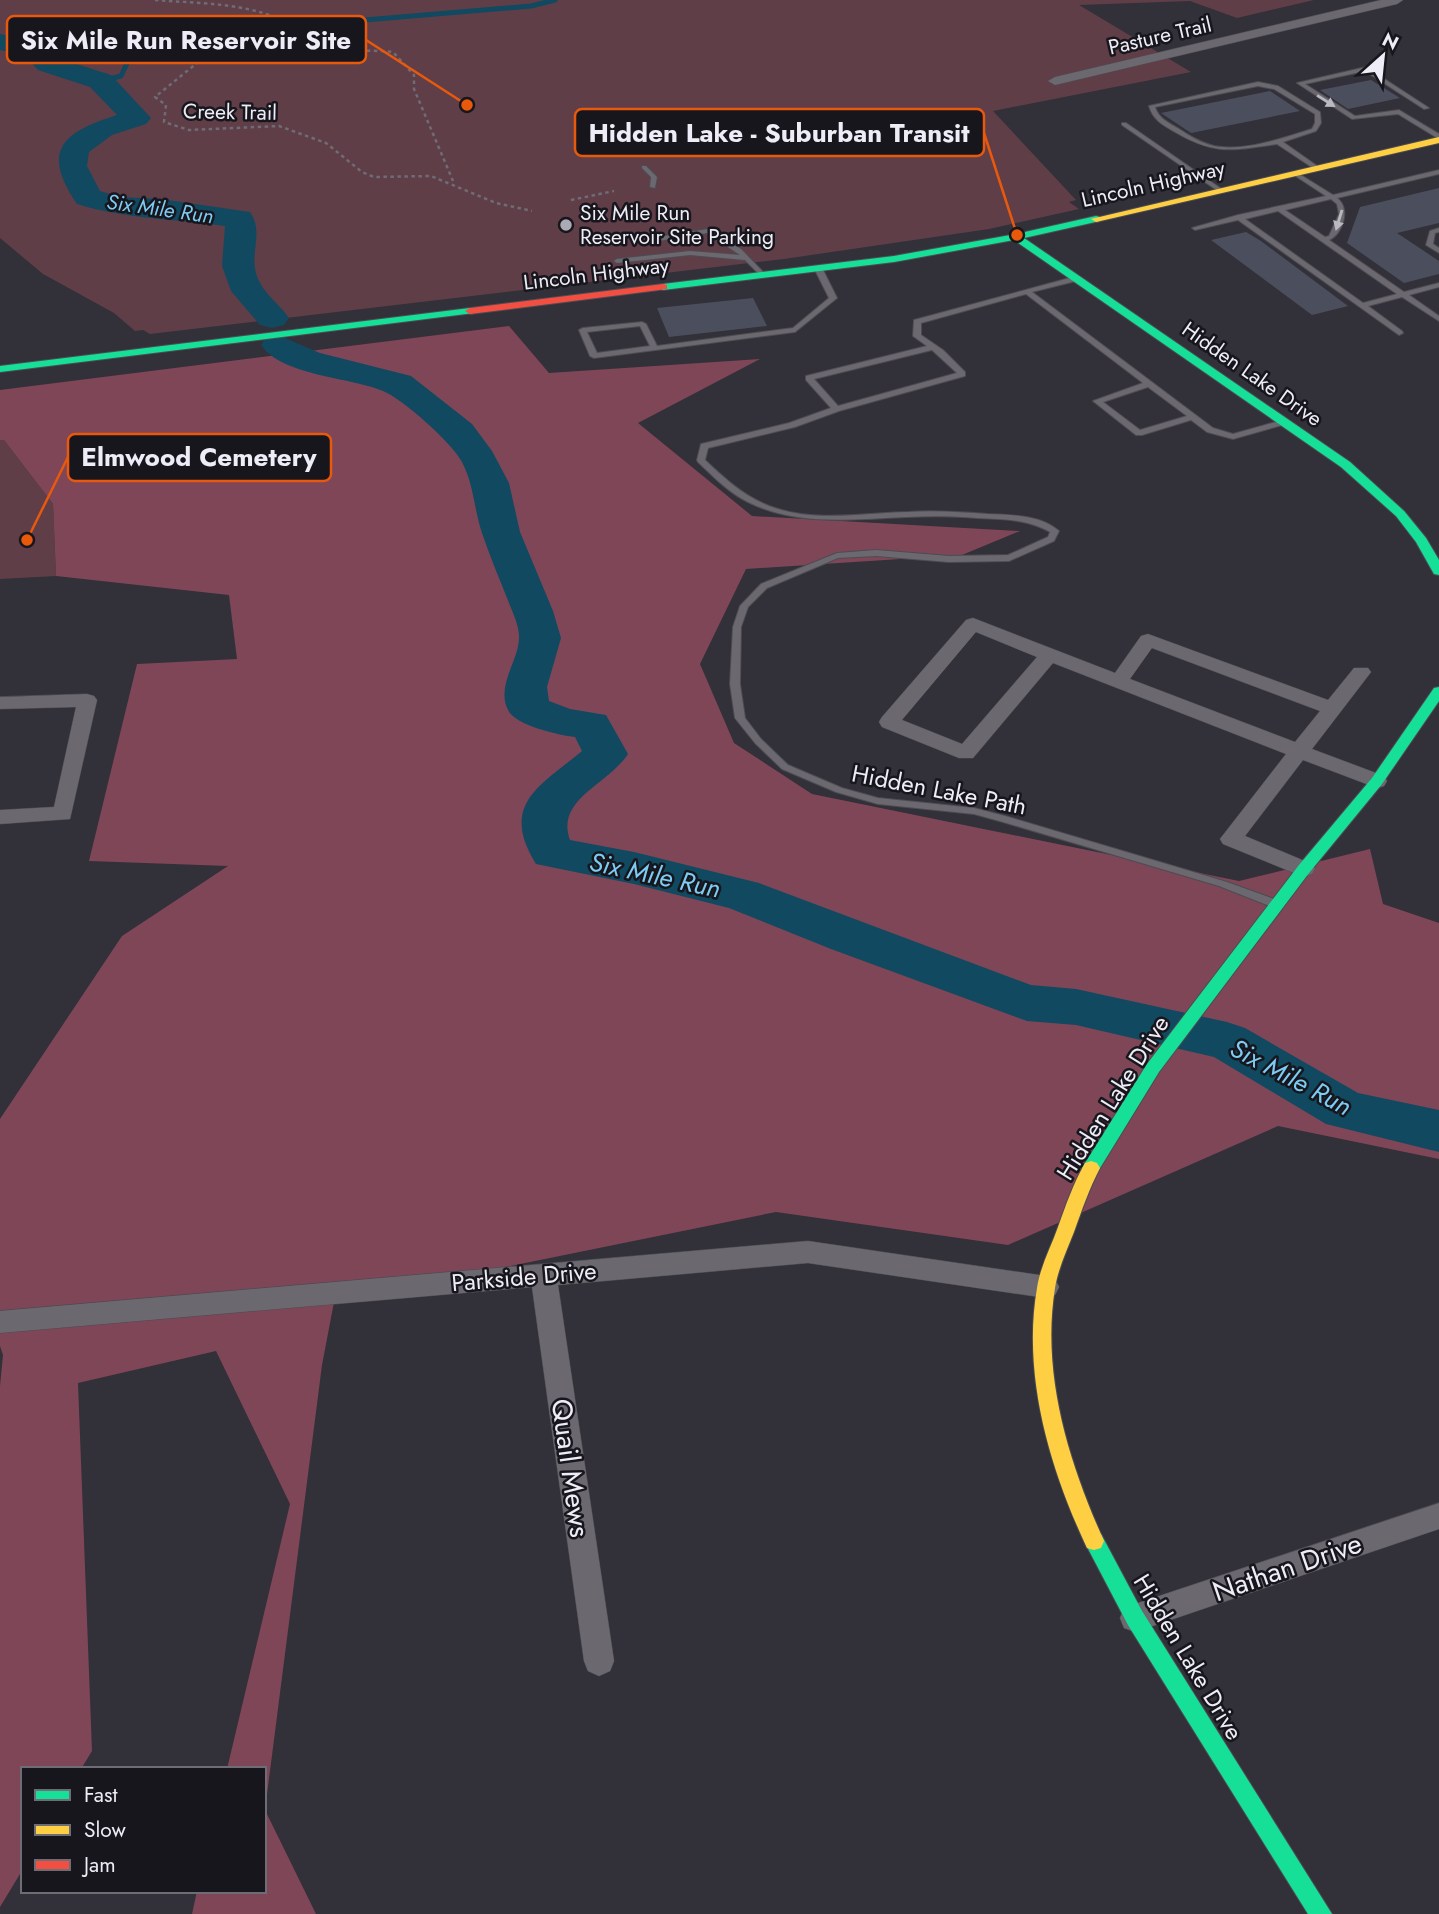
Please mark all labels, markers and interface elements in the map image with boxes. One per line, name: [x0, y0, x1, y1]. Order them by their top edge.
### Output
street label: Pasture Trail: [1105, 10, 1215, 62]
callout: Six Mile Run Reservoir Site: [7, 16, 366, 63]
text: Six Mile Run Reservoir Site: [21, 21, 351, 59]
north arrow: [1348, 21, 1418, 91]
text: N: [1378, 26, 1403, 57]
one-way arrow: [1317, 95, 1336, 108]
street label: Creek Trail: [183, 96, 277, 128]
callout: Hidden Lake - Suburban Transit: [575, 109, 984, 156]
text: Hidden Lake - Suburban Transit: [588, 114, 970, 152]
street label: Lincoln Highway: [1078, 153, 1228, 215]
water label: Six Mile Run: [105, 187, 215, 231]
place label: Six Mile Run Reservoir Site Parking: [580, 198, 774, 252]
one-way arrow: [1333, 209, 1344, 230]
marker: Six Mile Run Reservoir Site Parking: [558, 217, 574, 233]
street label: Lincoln Highway: [521, 250, 671, 298]
street label: Hidden Lake Drive: [1176, 314, 1328, 434]
callout: Elmwood Cemetery: [68, 434, 331, 481]
text: Elmwood Cemetery: [81, 438, 317, 476]
street label: Hidden Lake Path: [849, 755, 1029, 824]
water label: Six Mile Run: [586, 843, 724, 907]
street label: Hidden Lake Drive: [1048, 1009, 1177, 1187]
water label: Six Mile Run: [1223, 1029, 1359, 1125]
street label: Parkside Drive: [450, 1253, 598, 1300]
street label: Quail Mews: [541, 1396, 601, 1540]
street label: Nathan Drive: [1207, 1523, 1367, 1612]
street label: Hidden Lake Drive: [1125, 1567, 1252, 1746]
legend: [21, 1767, 266, 1893]
text: Fast: [84, 1780, 117, 1810]
text: Slow: [84, 1815, 126, 1845]
text: Jam: [81, 1850, 116, 1880]

